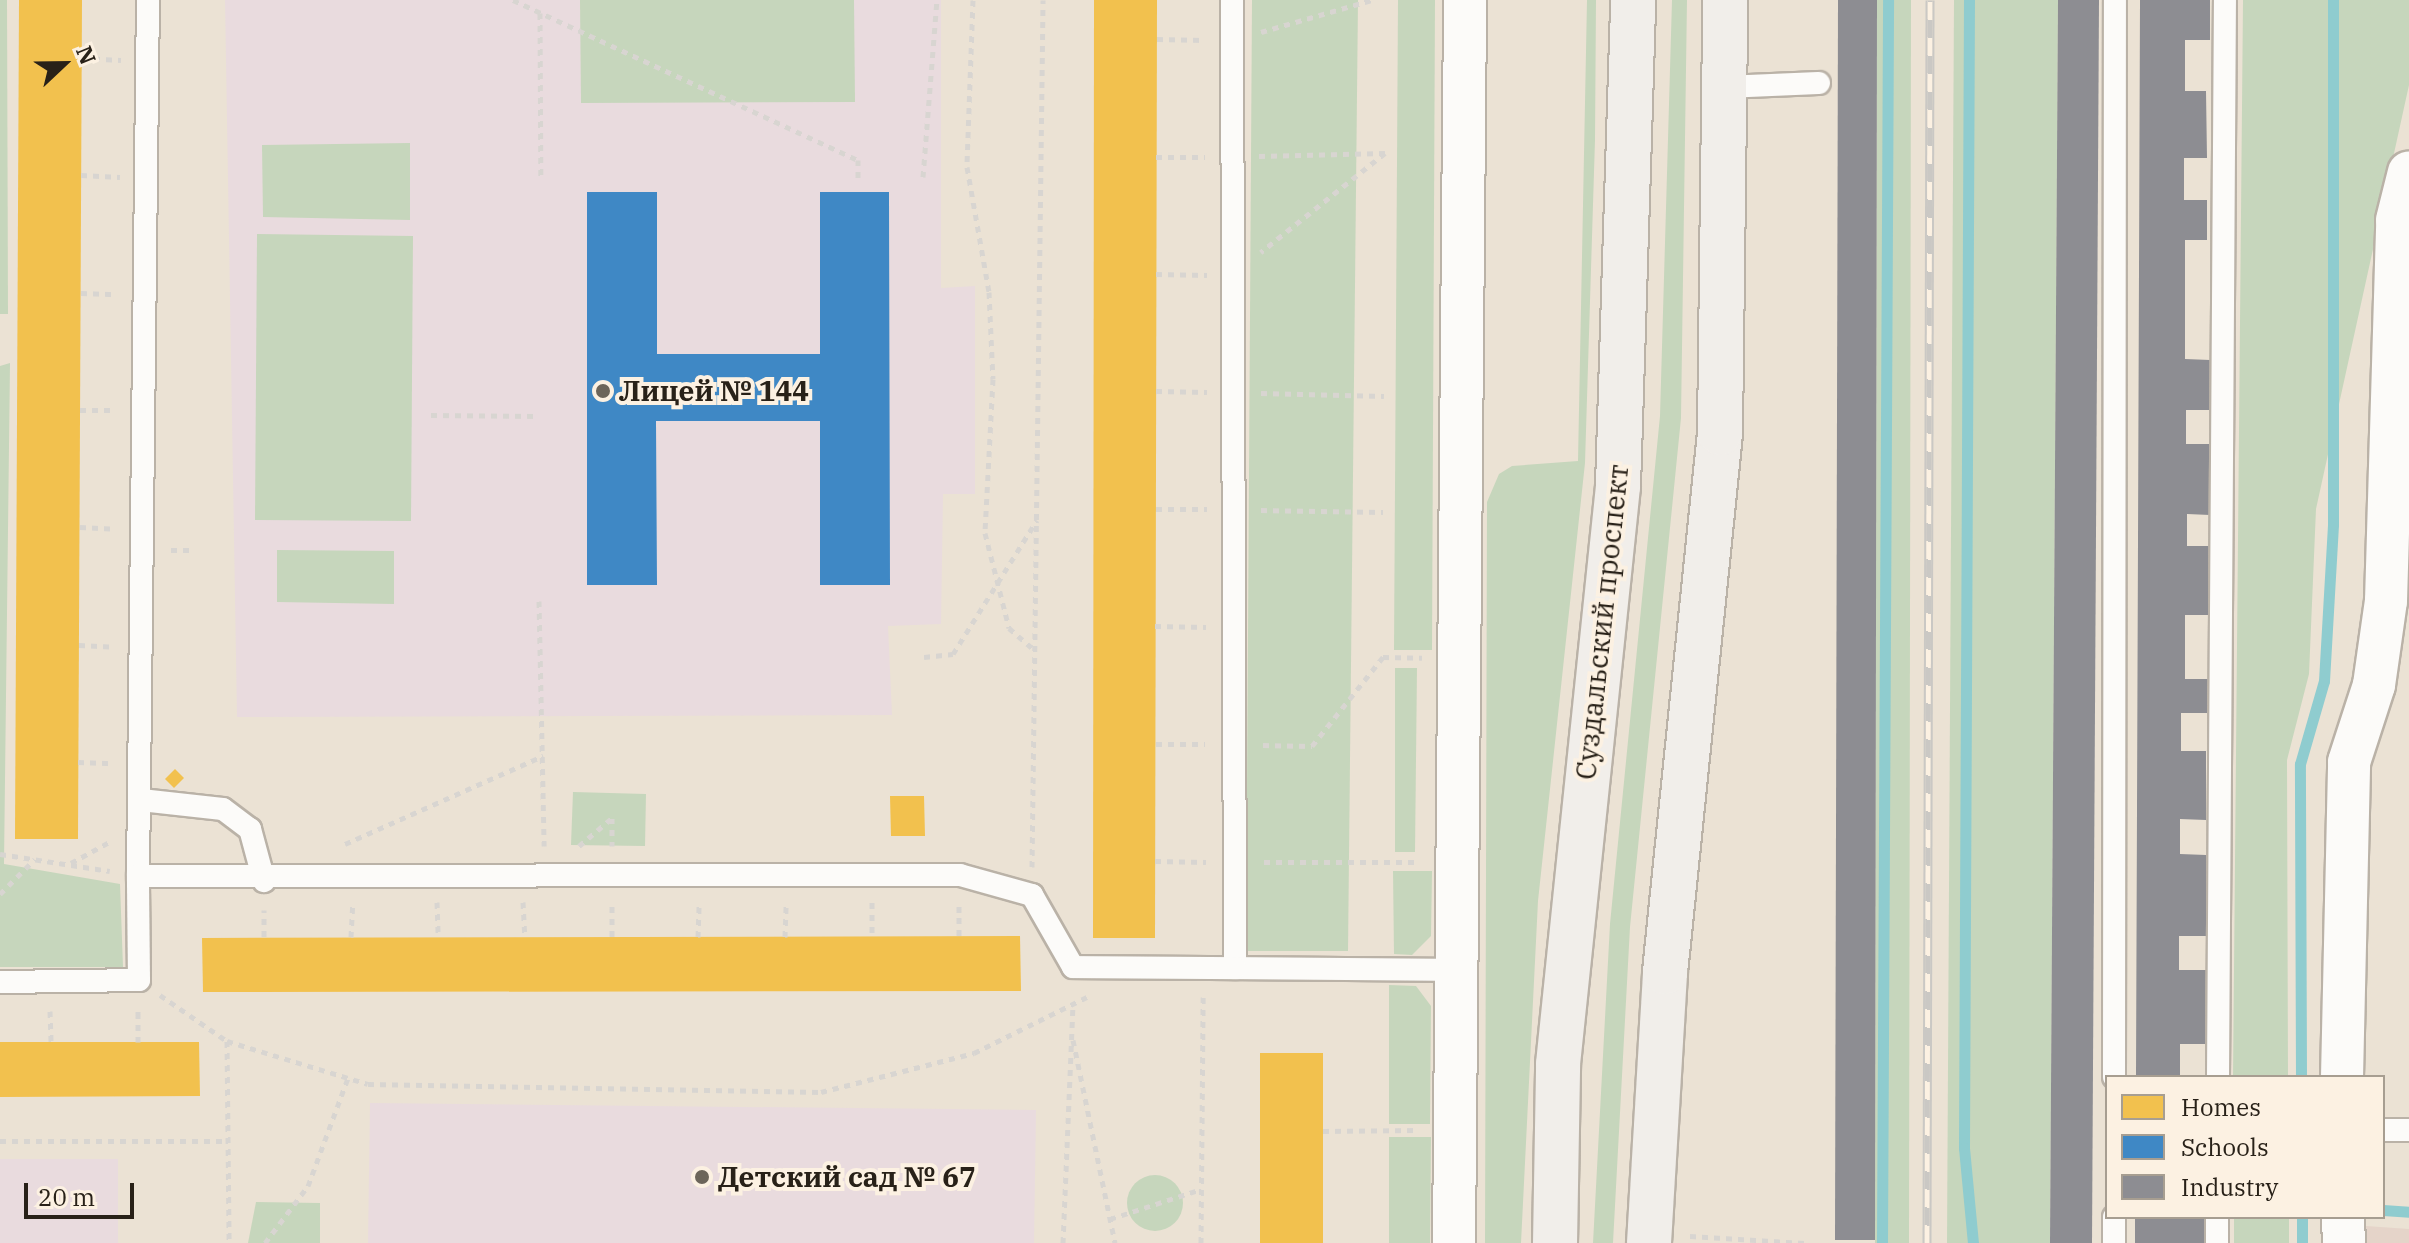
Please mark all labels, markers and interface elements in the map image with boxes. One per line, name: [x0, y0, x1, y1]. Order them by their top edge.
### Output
north arrow: [24, 24, 104, 104]
text: N: [70, 41, 103, 68]
place label: Лицей № 144: [619, 374, 809, 408]
marker: Лицей № 144: [594, 382, 612, 400]
street label: Суздальский проспект: [1569, 463, 1635, 781]
legend: [2105, 1075, 2385, 1219]
text: Homes: [2181, 1091, 2261, 1123]
text: Schools: [2181, 1131, 2269, 1163]
place label: Детский сад № 67: [718, 1160, 976, 1194]
scale bar: [28, 1167, 138, 1217]
marker: Детский сад № 67: [693, 1168, 711, 1186]
text: Industry: [2181, 1171, 2278, 1203]
text: 20 m: [38, 1181, 95, 1213]

